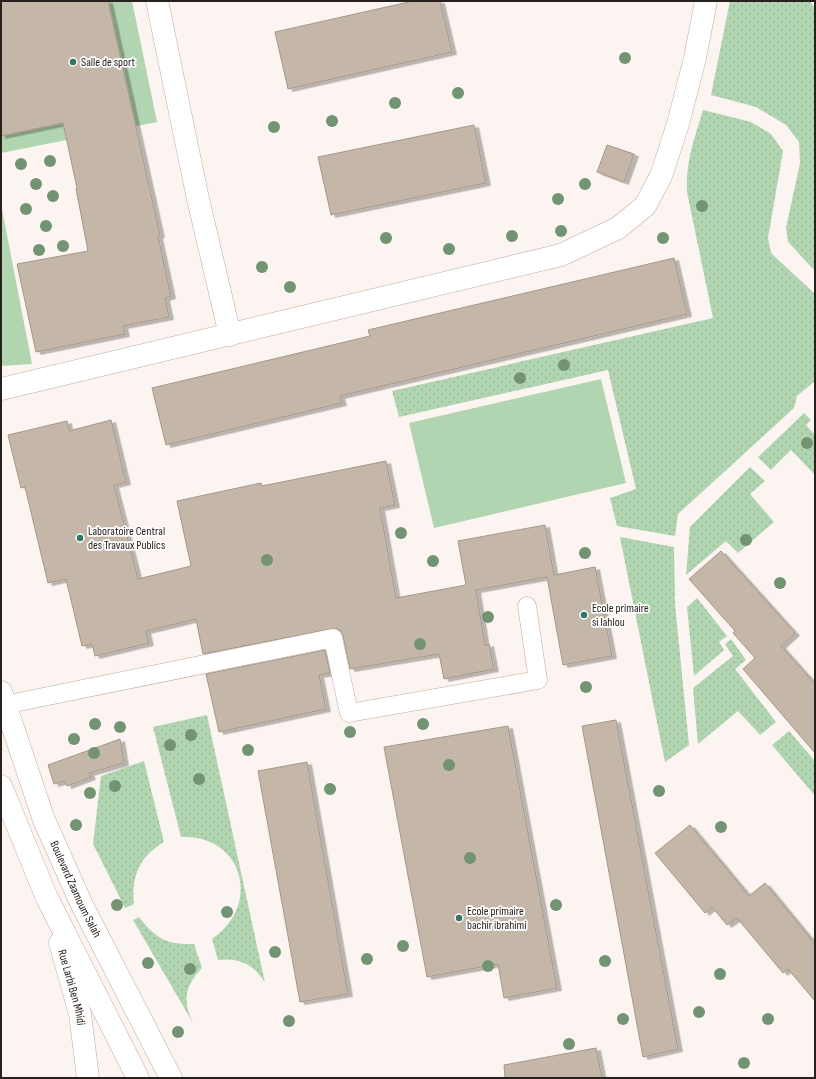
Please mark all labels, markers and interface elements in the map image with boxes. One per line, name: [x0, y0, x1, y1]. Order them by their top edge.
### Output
place label: Salle de sport: [81, 55, 136, 70]
marker: Salle de sport: [68, 57, 78, 67]
place label: Laboratoire Central des Travaux Publics: [88, 524, 165, 553]
marker: Laboratoire Central des Travaux Publics: [75, 533, 85, 543]
place label: Ecole primaire si lahlou: [592, 601, 649, 630]
marker: Ecole primaire si lahlou: [579, 610, 589, 620]
street label: Boulevard Zaamoum Salah: [47, 838, 105, 940]
place label: Ecole primaire bachir ibrahimi: [467, 904, 527, 933]
marker: Ecole primaire bachir ibrahimi: [454, 913, 464, 923]
street label: Rue Larbi Ben Mhidi: [55, 948, 89, 1026]

